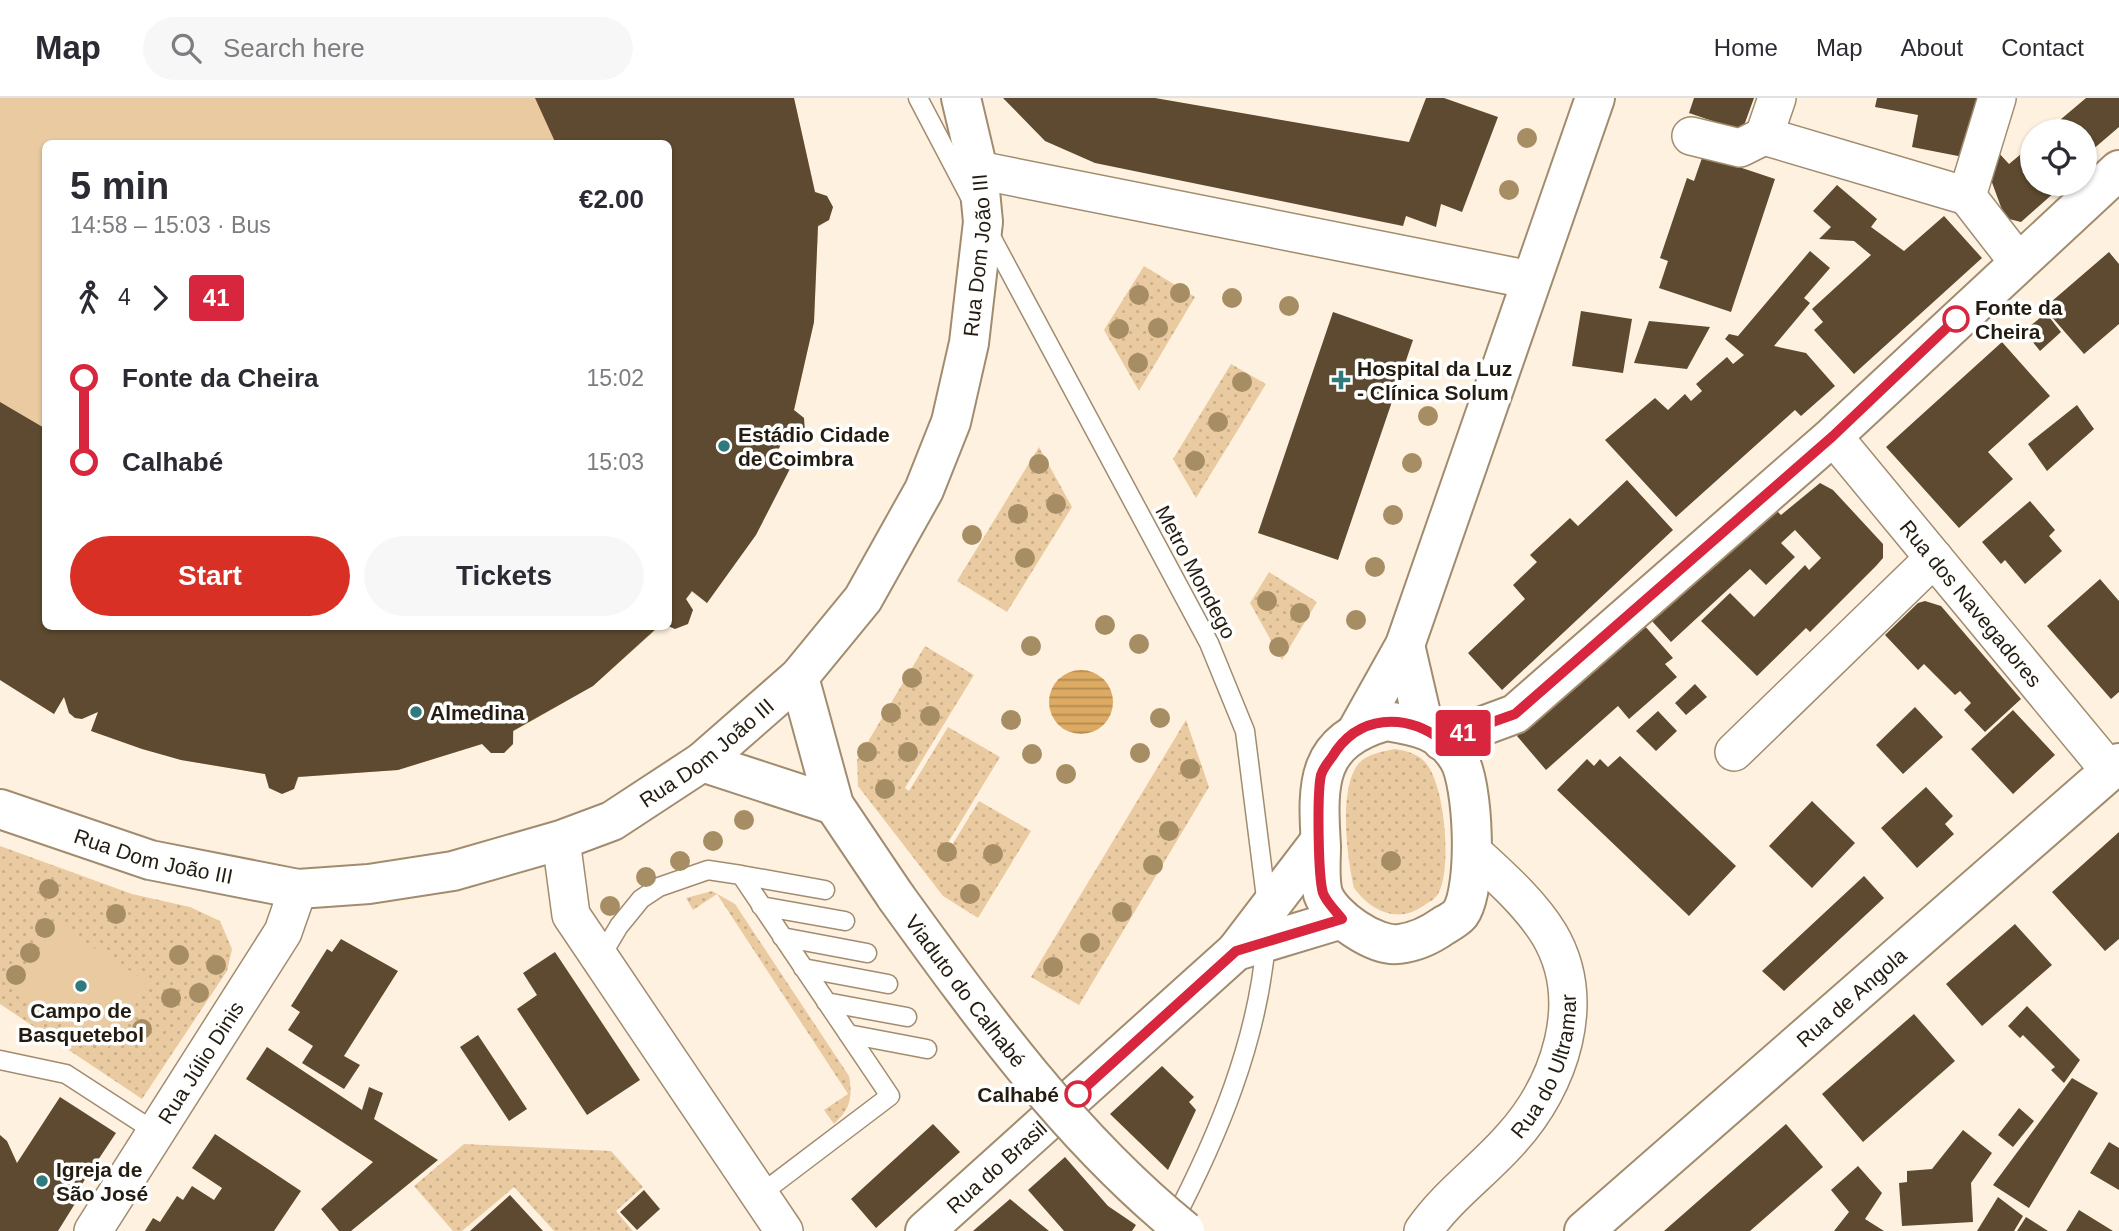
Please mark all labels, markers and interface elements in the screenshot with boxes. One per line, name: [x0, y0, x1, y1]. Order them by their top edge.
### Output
search box: [143, 17, 633, 80]
text: Map: [35, 29, 101, 66]
icon: search: [167, 29, 205, 67]
text: Search here: [223, 33, 365, 63]
text: Home: [1714, 34, 1778, 61]
text: Map: [1816, 34, 1863, 61]
text: About: [1901, 34, 1963, 61]
text: Contact: [2001, 34, 2084, 61]
map controls: [2020, 119, 2097, 196]
button: locate: [2020, 119, 2097, 196]
text: 5 min: [70, 165, 169, 207]
street label: Rua Dom João III: [958, 173, 995, 338]
text: €2.00: [579, 184, 644, 214]
text: 14:58 – 15:03 · Bus: [70, 212, 271, 238]
icon: walk: [70, 279, 108, 317]
icon: forward: [141, 279, 179, 317]
text: 4: [118, 284, 131, 310]
text: 41: [203, 284, 230, 311]
place label: Fonte da Cheira: [1975, 296, 2063, 343]
marker: Fonte da Cheira: [1943, 306, 1969, 332]
place label: Hospital da Luz - Clínica Solum: [1357, 357, 1512, 404]
text: Fonte da Cheira: [122, 363, 318, 393]
text: 15:02: [586, 365, 644, 391]
marker: Hospital da Luz - Clínica Solum: [1331, 370, 1351, 390]
place label: Estádio Cidade de Coimbra: [738, 423, 890, 470]
marker: Estádio Cidade de Coimbra: [716, 438, 732, 454]
text: Calhabé: [122, 447, 223, 477]
text: 15:03: [586, 449, 644, 475]
street label: Metro Mondego: [1151, 502, 1241, 642]
street label: Rua dos Navegadores: [1896, 515, 2047, 691]
button: Start: [70, 536, 350, 616]
button: Tickets: [364, 536, 644, 616]
street label: Rua Dom João III: [635, 693, 778, 811]
place label: Almedina: [430, 701, 525, 724]
marker: Almedina: [408, 704, 424, 720]
line badge: 41: [1432, 710, 1494, 756]
text: 41: [1450, 719, 1476, 746]
street label: Rua Dom João III: [71, 824, 235, 888]
street label: Viaduto do Calhabé: [901, 910, 1031, 1071]
street label: Rua de Angola: [1792, 943, 1911, 1051]
marker: Campo de Basquetebol: [73, 978, 89, 994]
street label: Rua do Ultramar: [1506, 994, 1579, 1142]
street label: Rua Júlio Dinis: [153, 997, 248, 1128]
place label: Campo de Basquetebol: [18, 999, 144, 1046]
marker: Calhabé: [1065, 1081, 1091, 1107]
place label: Calhabé: [977, 1083, 1059, 1106]
street label: Rua do Brasil: [942, 1116, 1051, 1218]
place label: Igreja de São José: [56, 1158, 148, 1205]
marker: Igreja de São José: [34, 1173, 50, 1189]

